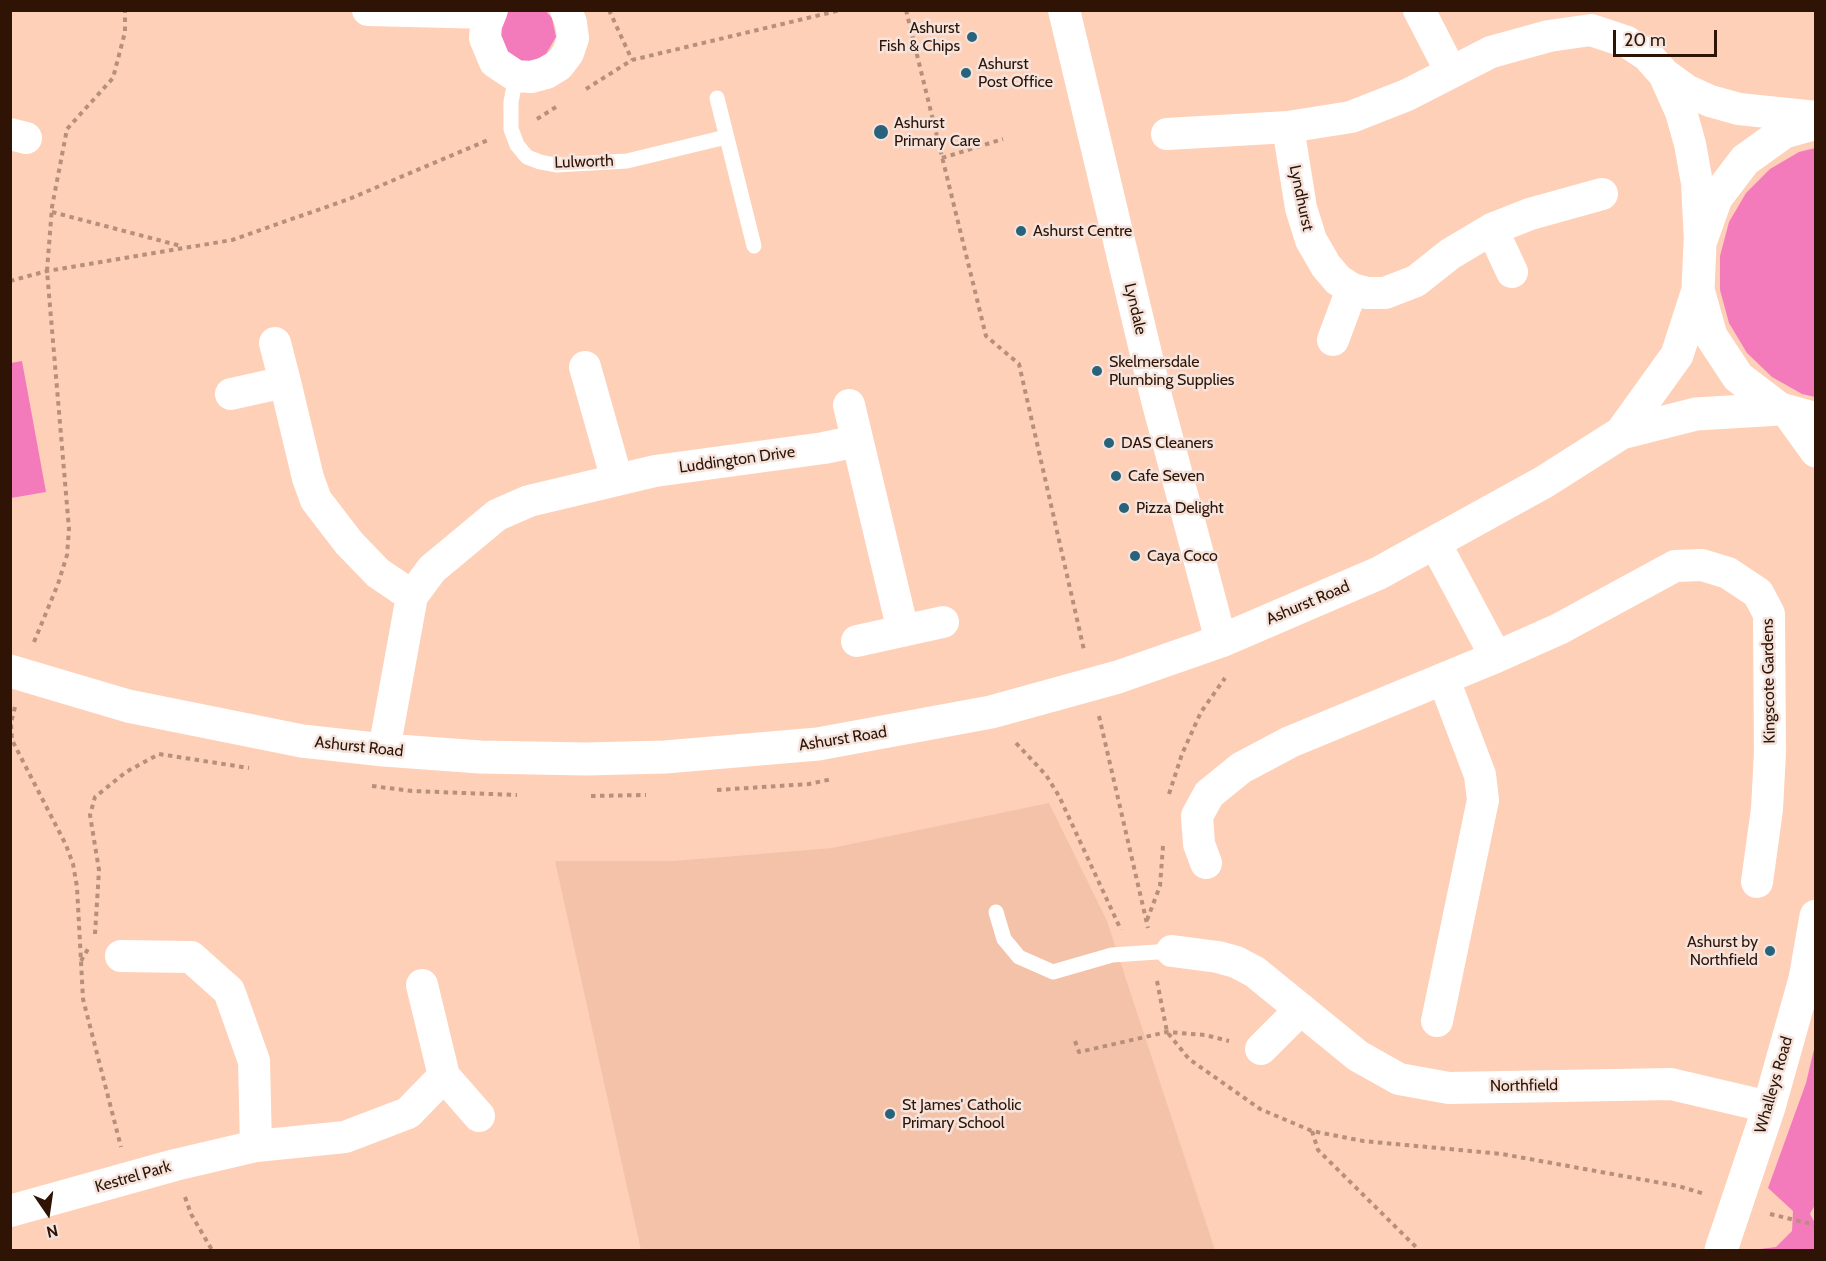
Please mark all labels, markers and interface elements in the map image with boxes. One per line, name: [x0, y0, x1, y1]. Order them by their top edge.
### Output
place label: Ashurst Fish & Chips: [879, 18, 960, 56]
scale bar: [1616, 18, 1720, 56]
text: 20 m: [1624, 29, 1666, 51]
marker: Ashurst Fish & Chips: [965, 30, 979, 44]
place label: Ashurst Post Office: [978, 54, 1053, 92]
marker: Ashurst Post Office: [959, 66, 973, 80]
place label: Ashurst Primary Care: [894, 113, 980, 151]
marker: Ashurst Primary Care: [872, 123, 890, 141]
street label: Lulworth: [554, 151, 614, 173]
street label: Lyndhurst: [1285, 163, 1317, 233]
place label: Ashurst Centre: [1033, 221, 1132, 241]
marker: Ashurst Centre: [1014, 224, 1028, 238]
street label: Lyndale: [1120, 281, 1150, 337]
place label: Skelmersdale Plumbing Supplies: [1109, 352, 1234, 390]
marker: Skelmersdale Plumbing Supplies: [1090, 364, 1104, 378]
place label: DAS Cleaners: [1121, 433, 1213, 453]
marker: DAS Cleaners: [1102, 436, 1116, 450]
street label: Luddington Drive: [678, 442, 796, 478]
place label: Cafe Seven: [1128, 466, 1205, 486]
marker: Cafe Seven: [1109, 469, 1123, 483]
place label: Pizza Delight: [1136, 498, 1224, 518]
marker: Pizza Delight: [1117, 501, 1131, 515]
place label: Caya Coco: [1147, 546, 1218, 566]
marker: Caya Coco: [1128, 549, 1142, 563]
street label: Ashurst Road: [1263, 577, 1353, 629]
street label: Kingscote Gardens: [1758, 618, 1780, 744]
street label: Ashurst Road: [798, 723, 888, 755]
street label: Ashurst Road: [314, 733, 404, 761]
place label: Ashurst by Northfield: [1687, 932, 1758, 970]
marker: Ashurst by Northfield: [1763, 944, 1777, 958]
street label: Whalleys Road: [1751, 1034, 1797, 1136]
street label: Northfield: [1490, 1076, 1558, 1096]
place label: St James' Catholic Primary School: [902, 1095, 1022, 1133]
marker: St James' Catholic Primary School: [883, 1107, 897, 1121]
street label: Kestrel Park: [93, 1157, 173, 1197]
north arrow: [18, 1183, 78, 1243]
text: N: [45, 1220, 60, 1242]

